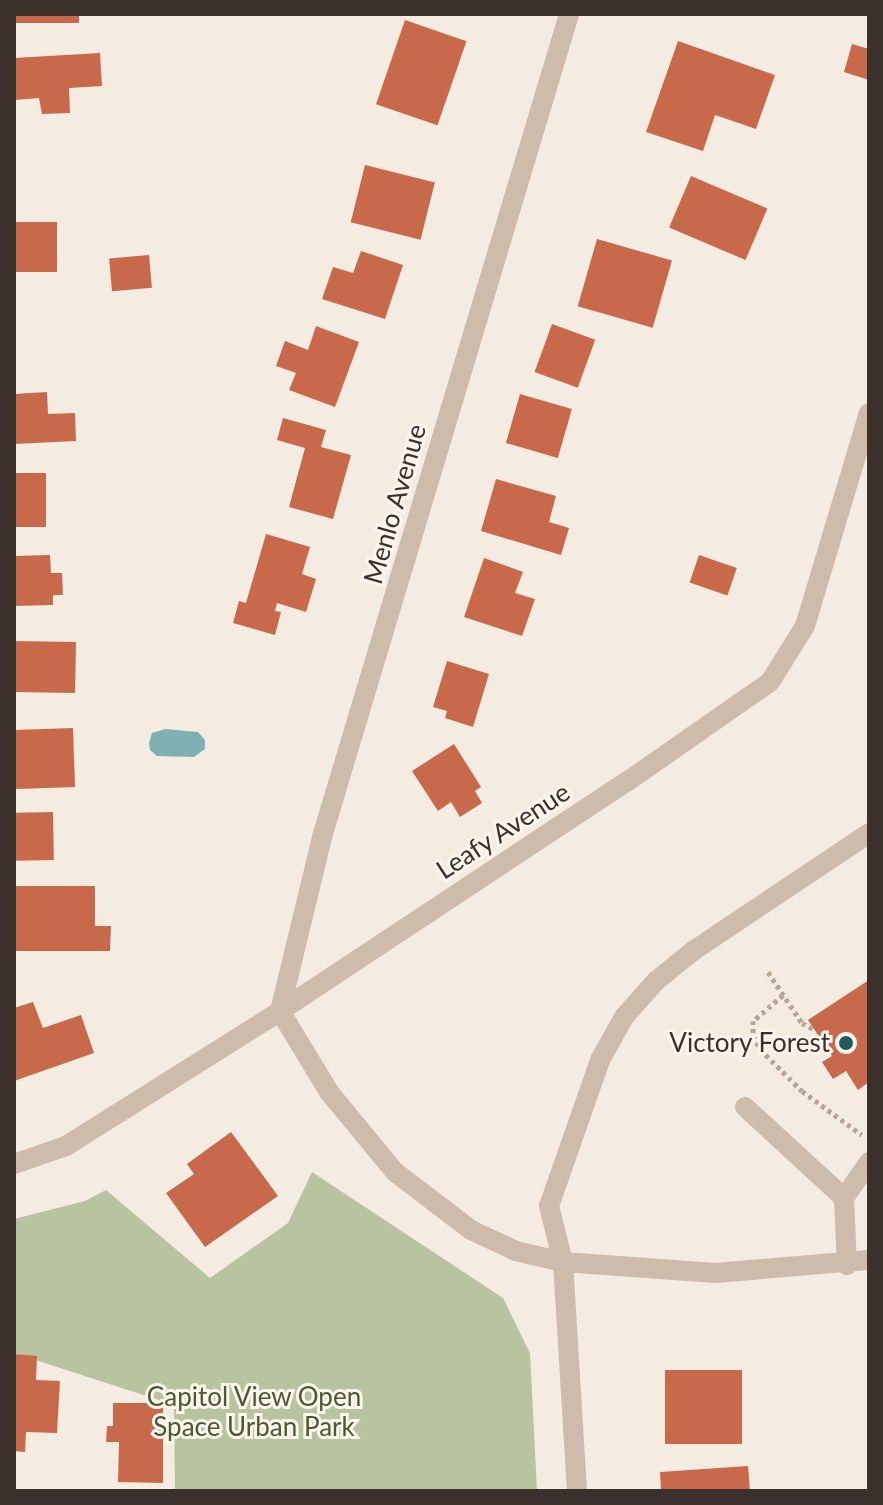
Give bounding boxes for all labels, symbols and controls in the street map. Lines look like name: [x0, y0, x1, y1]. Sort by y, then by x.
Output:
street label: Menlo Avenue: [357, 420, 433, 588]
street label: Leafy Avenue: [430, 776, 576, 886]
place label: Victory Forest: [669, 1027, 830, 1059]
marker: Victory Forest: [837, 1034, 855, 1052]
park label: Capitol View Open Space Urban Park: [146, 1381, 362, 1442]

